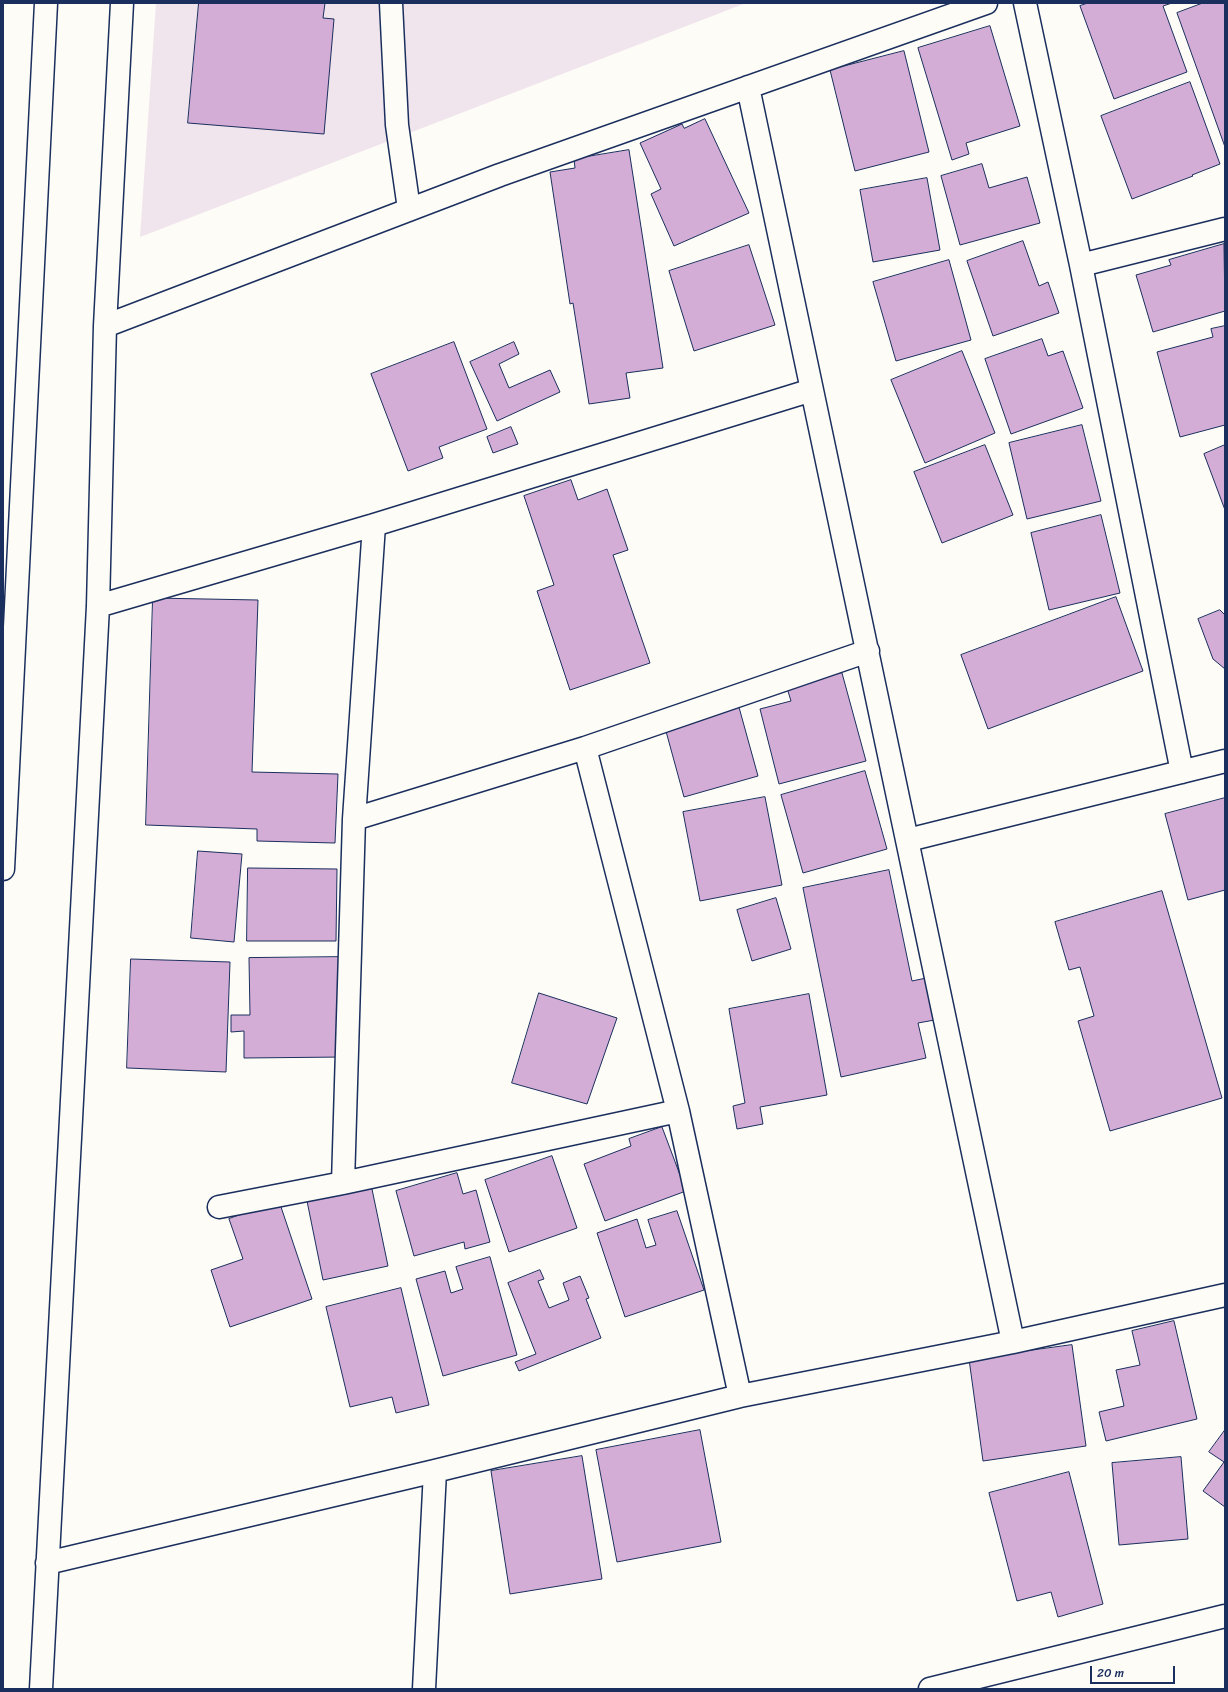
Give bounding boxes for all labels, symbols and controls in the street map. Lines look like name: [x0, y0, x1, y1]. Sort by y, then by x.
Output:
scale bar: [1092, 1658, 1177, 1684]
text: 20 m: [1097, 1662, 1124, 1684]

